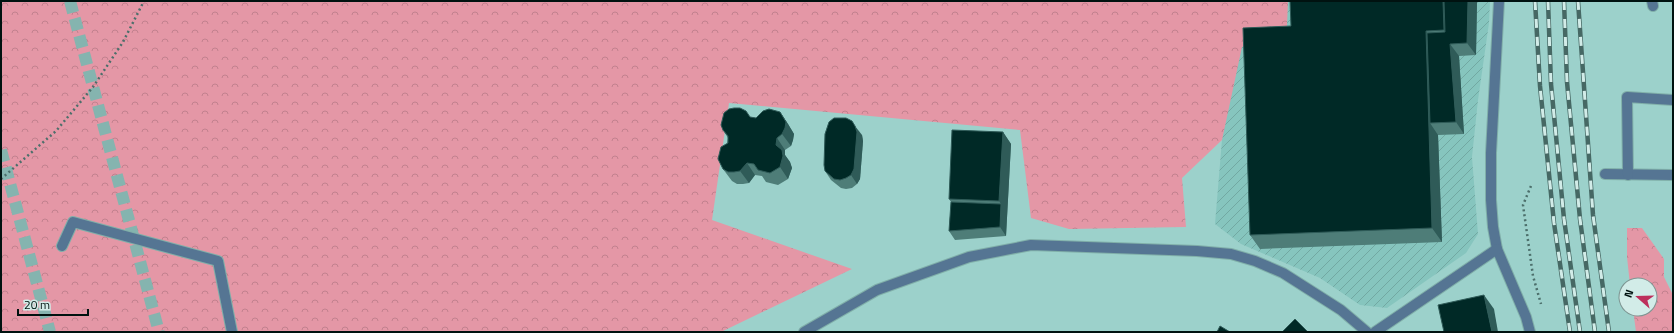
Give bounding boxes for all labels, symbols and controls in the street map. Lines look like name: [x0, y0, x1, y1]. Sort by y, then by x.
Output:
north arrow: [1618, 277, 1658, 317]
text: N: [1620, 287, 1637, 300]
scale bar: [18, 291, 88, 317]
text: 20 m: [24, 295, 50, 314]

